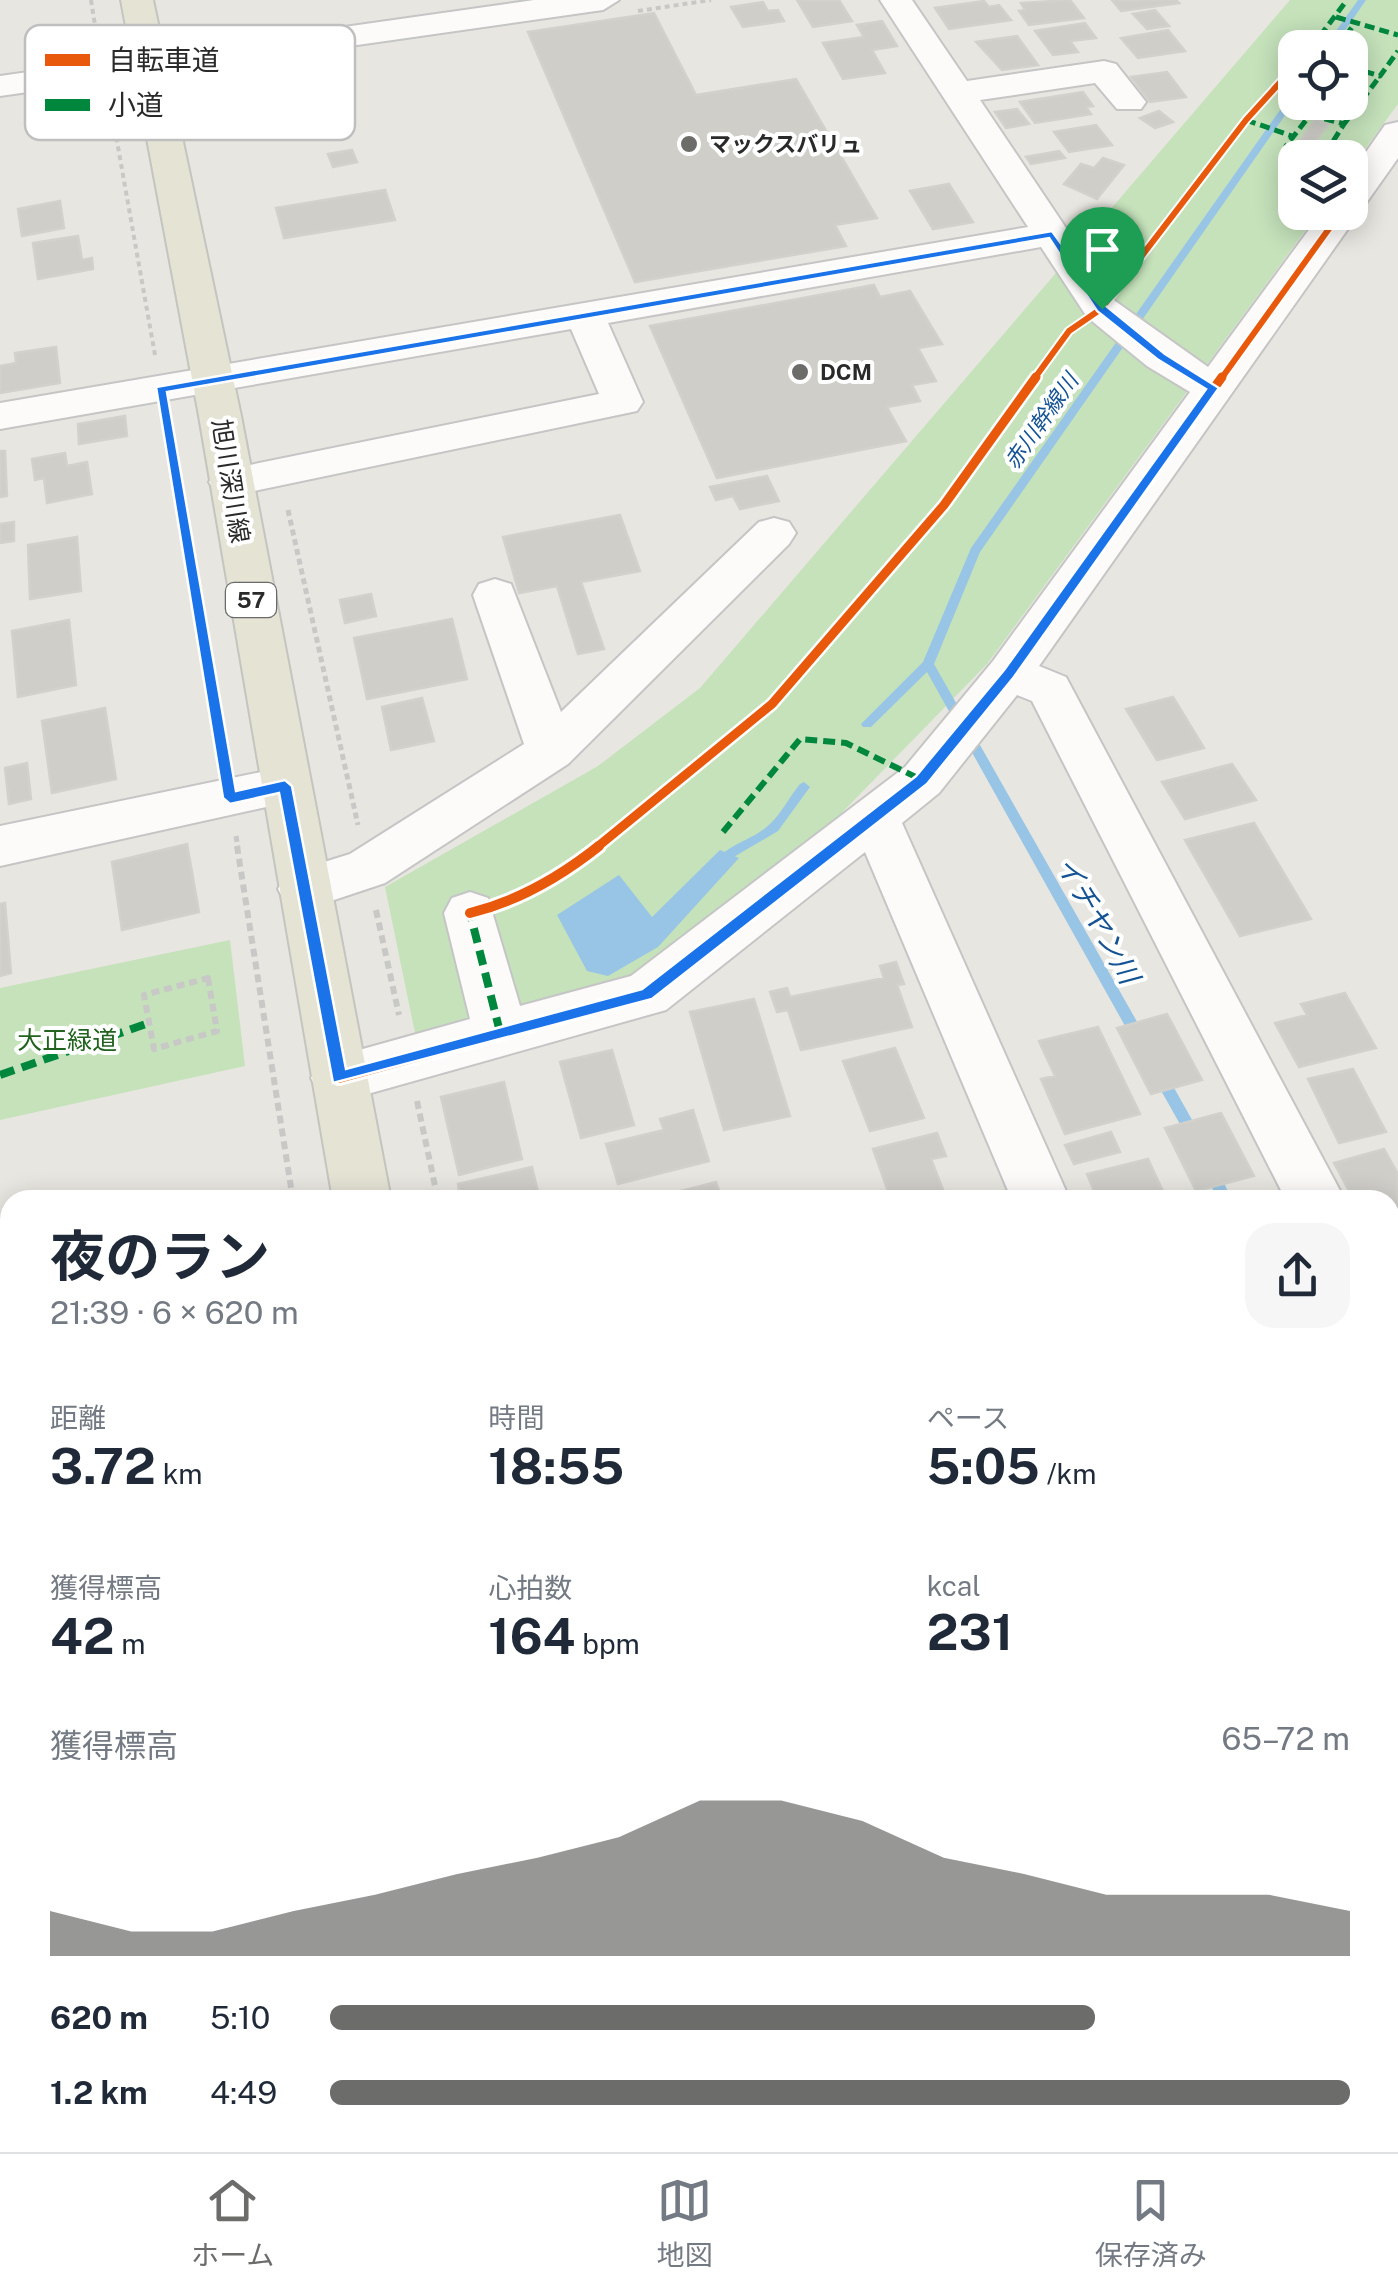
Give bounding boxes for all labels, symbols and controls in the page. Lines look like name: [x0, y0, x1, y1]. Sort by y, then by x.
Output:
legend: [25, 25, 355, 140]
map controls: [1278, 30, 1368, 230]
button: locate: [1278, 30, 1368, 120]
text: 自転車道: [108, 43, 220, 76]
text: 小道: [108, 88, 164, 121]
place label: マックスバリュ: [709, 131, 862, 157]
marker: マックスバリュ: [678, 133, 700, 155]
button: layers: [1278, 140, 1368, 230]
pin: [1060, 207, 1145, 310]
icon: arrive: [1075, 222, 1130, 277]
place label: DCM: [820, 359, 872, 385]
marker: DCM: [789, 361, 811, 383]
water label: 赤川幹線川: [999, 367, 1084, 474]
street label: 旭川深川線: [206, 417, 256, 545]
road number: 57: [226, 583, 276, 617]
water label: イチヤン川: [1050, 851, 1148, 992]
park label: 大正緑道: [17, 1025, 117, 1055]
button: share: [1245, 1223, 1350, 1328]
text: 夜のラン: [50, 1224, 270, 1288]
text: 21:39 · 6 × 620 m: [50, 1294, 299, 1331]
text: 距離: [50, 1401, 106, 1434]
text: 時間: [488, 1401, 544, 1434]
text: ペース: [927, 1401, 1009, 1434]
text: 3.72: [50, 1436, 156, 1495]
text: 18:55: [488, 1436, 624, 1495]
text: 5:05: [927, 1436, 1040, 1495]
text: km: [156, 1457, 203, 1490]
text: /km: [1040, 1457, 1096, 1490]
text: kcal: [927, 1569, 981, 1602]
text: 獲得標高: [50, 1571, 162, 1604]
text: 心拍数: [488, 1571, 572, 1604]
text: 231: [927, 1602, 1013, 1661]
text: 42: [50, 1606, 115, 1665]
text: 164: [488, 1606, 575, 1665]
text: m: [115, 1627, 146, 1660]
text: bpm: [575, 1627, 640, 1660]
text: 65–72 m: [1222, 1720, 1350, 1757]
text: 獲得標高: [50, 1727, 178, 1764]
text: 620 m: [50, 1999, 148, 2036]
text: 5:10: [210, 1999, 270, 2036]
text: 1.2 km: [50, 2074, 148, 2111]
text: 4:49: [210, 2074, 277, 2111]
tab: ホーム: [191, 2173, 274, 2273]
tab: 地図: [657, 2173, 713, 2273]
tab: 保存済み: [1095, 2173, 1207, 2273]

